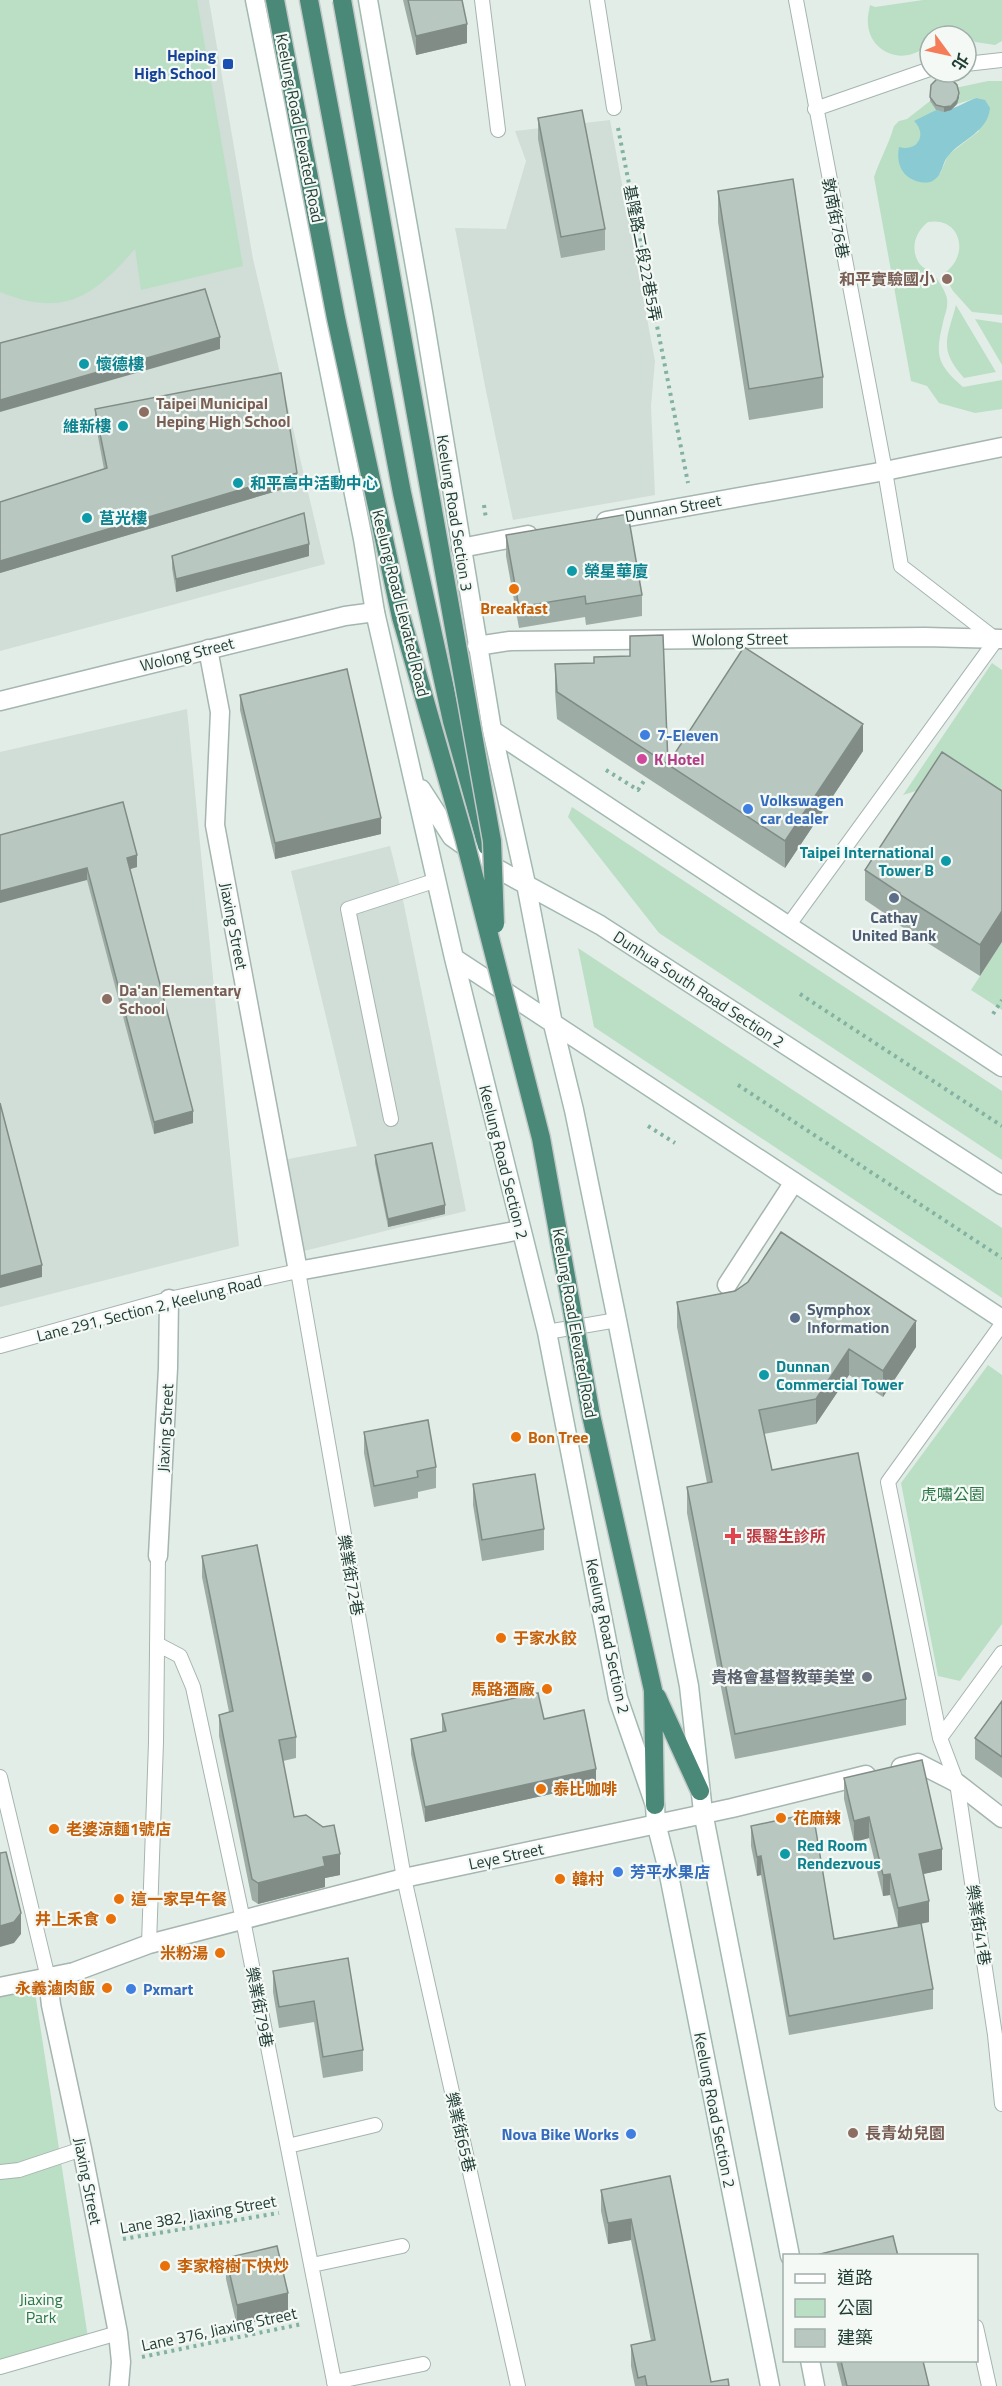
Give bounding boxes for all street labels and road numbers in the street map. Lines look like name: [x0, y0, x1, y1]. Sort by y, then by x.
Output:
street label: Keelung Road Elevated Road: [270, 31, 330, 225]
street label: 敦南街76巷: [816, 176, 856, 260]
street label: 基隆路二段22巷5弄: [618, 183, 668, 323]
street label: Keelung Road Section 3: [431, 433, 479, 593]
street label: Dunnan Street: [623, 488, 723, 528]
street label: Keelung Road Elevated Road: [366, 507, 436, 699]
street label: Wolong Street: [692, 626, 789, 652]
street label: Wolong Street: [138, 631, 237, 677]
street label: Jiaxing Street: [214, 880, 254, 972]
street label: Dunhua South Road Section 2: [609, 924, 789, 1054]
street label: Keelung Road Section 2: [473, 1082, 535, 1242]
street label: Keelung Road Elevated Road: [547, 1226, 603, 1420]
street label: Lane 291, Section 2, Keelung Road: [34, 1268, 264, 1348]
street label: Jiaxing Street: [151, 1383, 179, 1473]
street label: 樂業街72巷: [332, 1533, 370, 1617]
street label: Keelung Road Section 2: [580, 1556, 636, 1716]
street label: Leye Street: [466, 1836, 546, 1876]
street label: 樂業街41巷: [961, 1883, 997, 1967]
street label: 樂業街79巷: [240, 1965, 280, 2049]
street label: Keelung Road Section 2: [688, 2030, 742, 2190]
street label: 樂業街65巷: [440, 2089, 482, 2175]
street label: Jiaxing Street: [68, 2135, 108, 2227]
street label: Lane 382, Jiaxing Street: [118, 2188, 278, 2240]
street label: Lane 376, Jiaxing Street: [139, 2301, 299, 2357]

